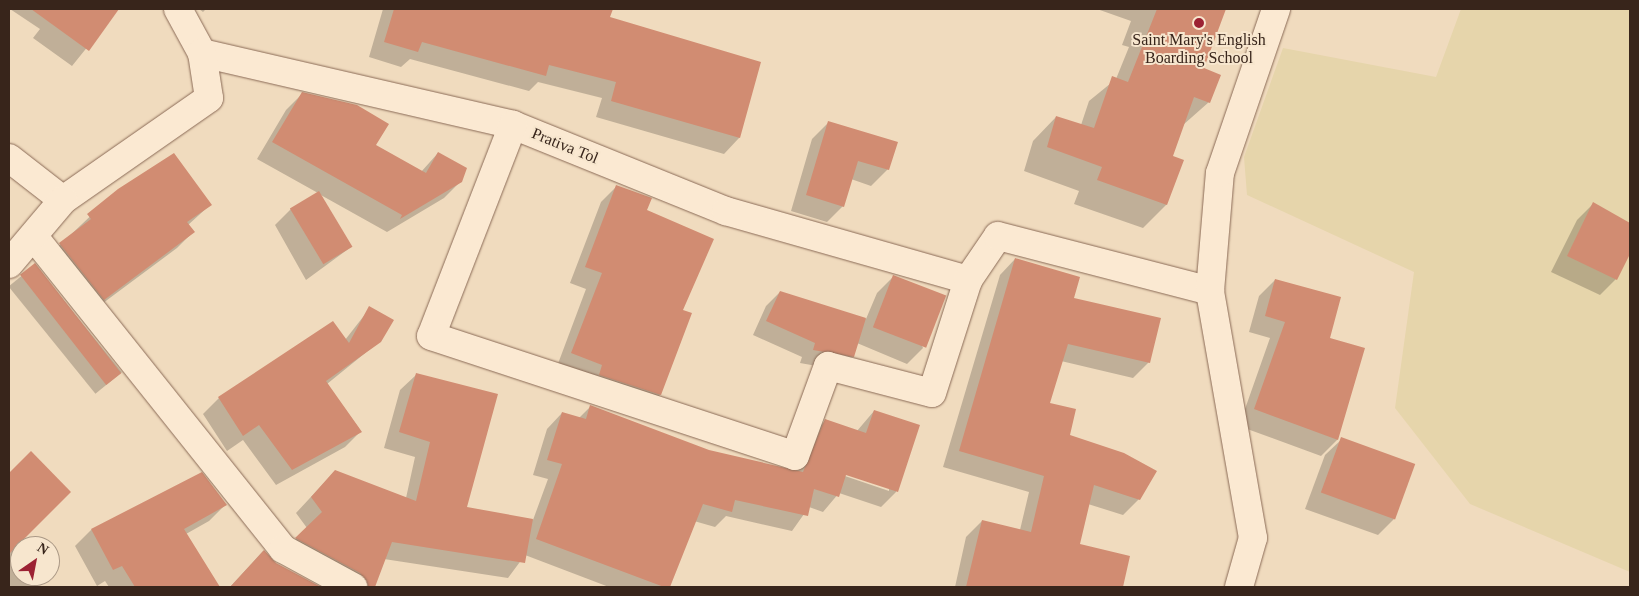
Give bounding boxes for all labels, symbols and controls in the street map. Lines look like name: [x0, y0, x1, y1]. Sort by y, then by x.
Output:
marker: Saint Mary's English Boarding School: [1193, 17, 1205, 29]
place label: Saint Mary's English Boarding School: [1132, 30, 1266, 68]
street label: Prativa Tol: [529, 124, 601, 168]
north arrow: [10, 536, 60, 586]
text: N: [35, 540, 51, 558]

